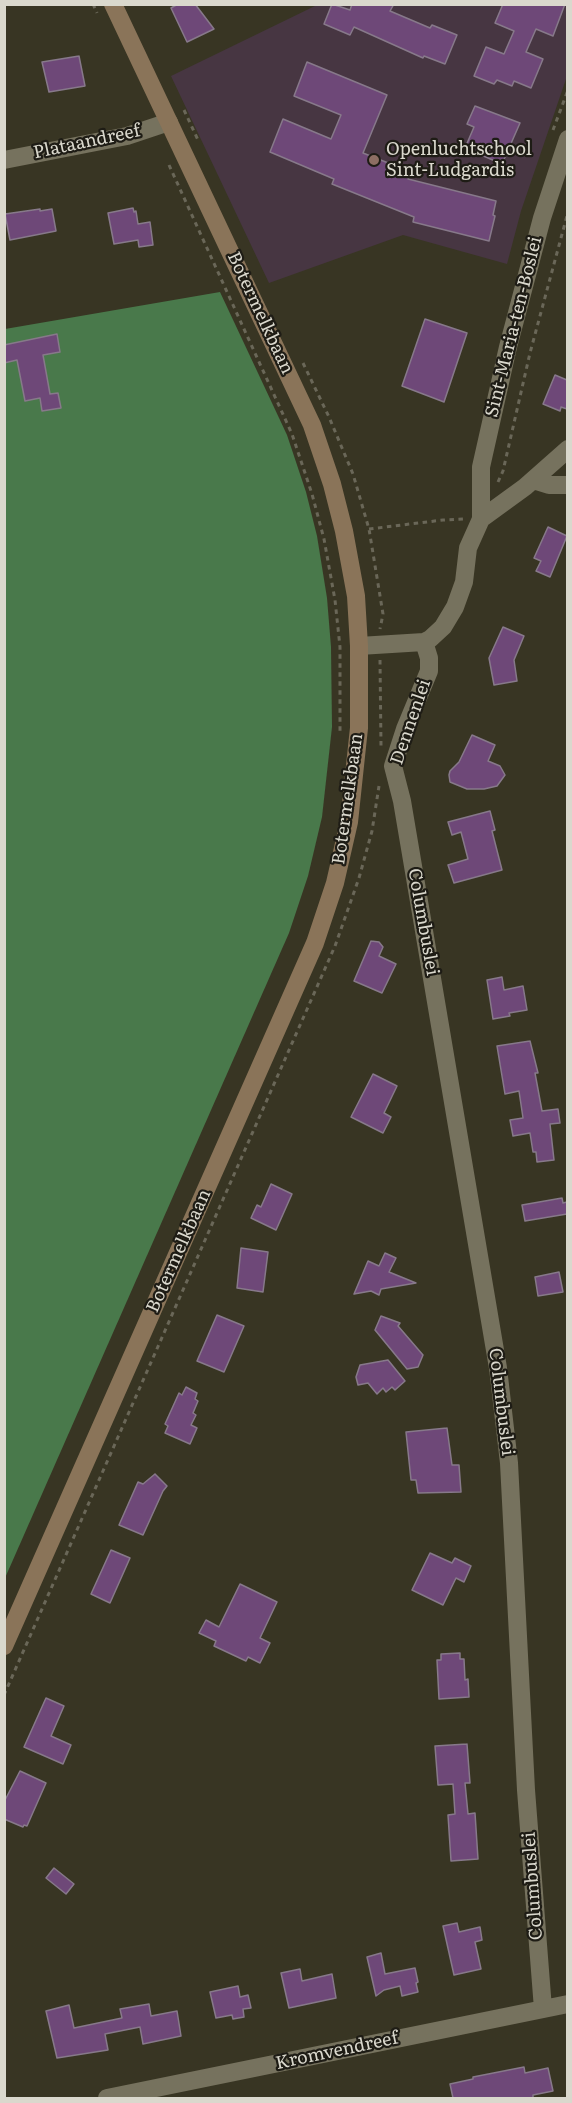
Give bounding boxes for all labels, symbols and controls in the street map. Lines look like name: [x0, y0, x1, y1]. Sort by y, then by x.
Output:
street label: Plataandreef: [31, 120, 143, 164]
place label: Openluchtschool Sint-Ludgardis: [386, 139, 532, 182]
marker: Openluchtschool Sint-Ludgardis: [367, 153, 381, 167]
street label: Sint-Maria-ten-Boslei: [481, 234, 547, 420]
street label: Botermelkbaan: [222, 248, 298, 378]
street label: Dennenlei: [386, 677, 436, 767]
street label: Botermelkbaan: [328, 732, 368, 866]
street label: Columbuslei: [403, 867, 443, 977]
street label: Botermelkbaan: [142, 1186, 216, 1316]
street label: Columbuslei: [484, 1347, 518, 1457]
street label: Columbuslei: [518, 1831, 548, 1941]
street label: Kromvendreef: [274, 2027, 400, 2075]

